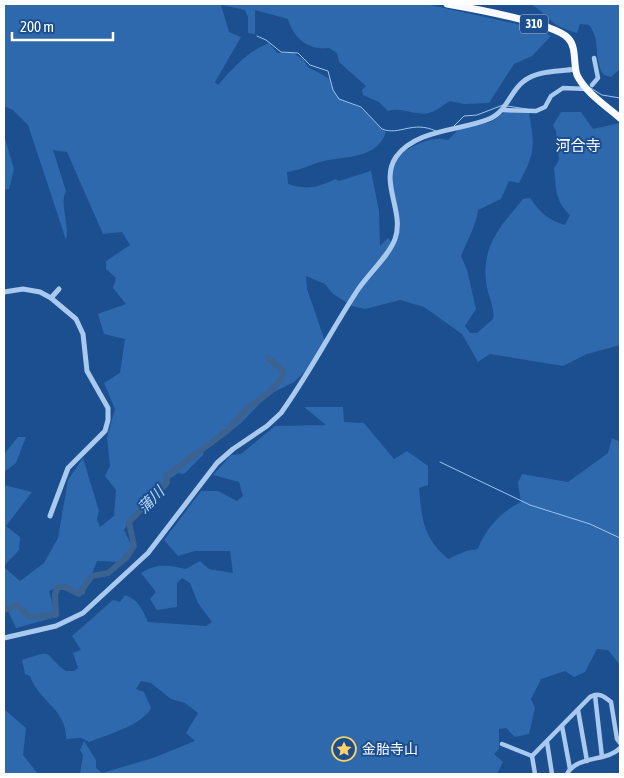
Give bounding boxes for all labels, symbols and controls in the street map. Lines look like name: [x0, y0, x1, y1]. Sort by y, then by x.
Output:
scale bar: [12, 10, 114, 42]
road number: 310: [520, 14, 548, 34]
text: 200 m: [20, 18, 54, 35]
district label: 河合寺: [555, 137, 601, 154]
water label: 蒲川: [134, 482, 169, 516]
place icon: 金胎寺山: [331, 736, 357, 762]
place label: 金胎寺山: [362, 741, 418, 757]

